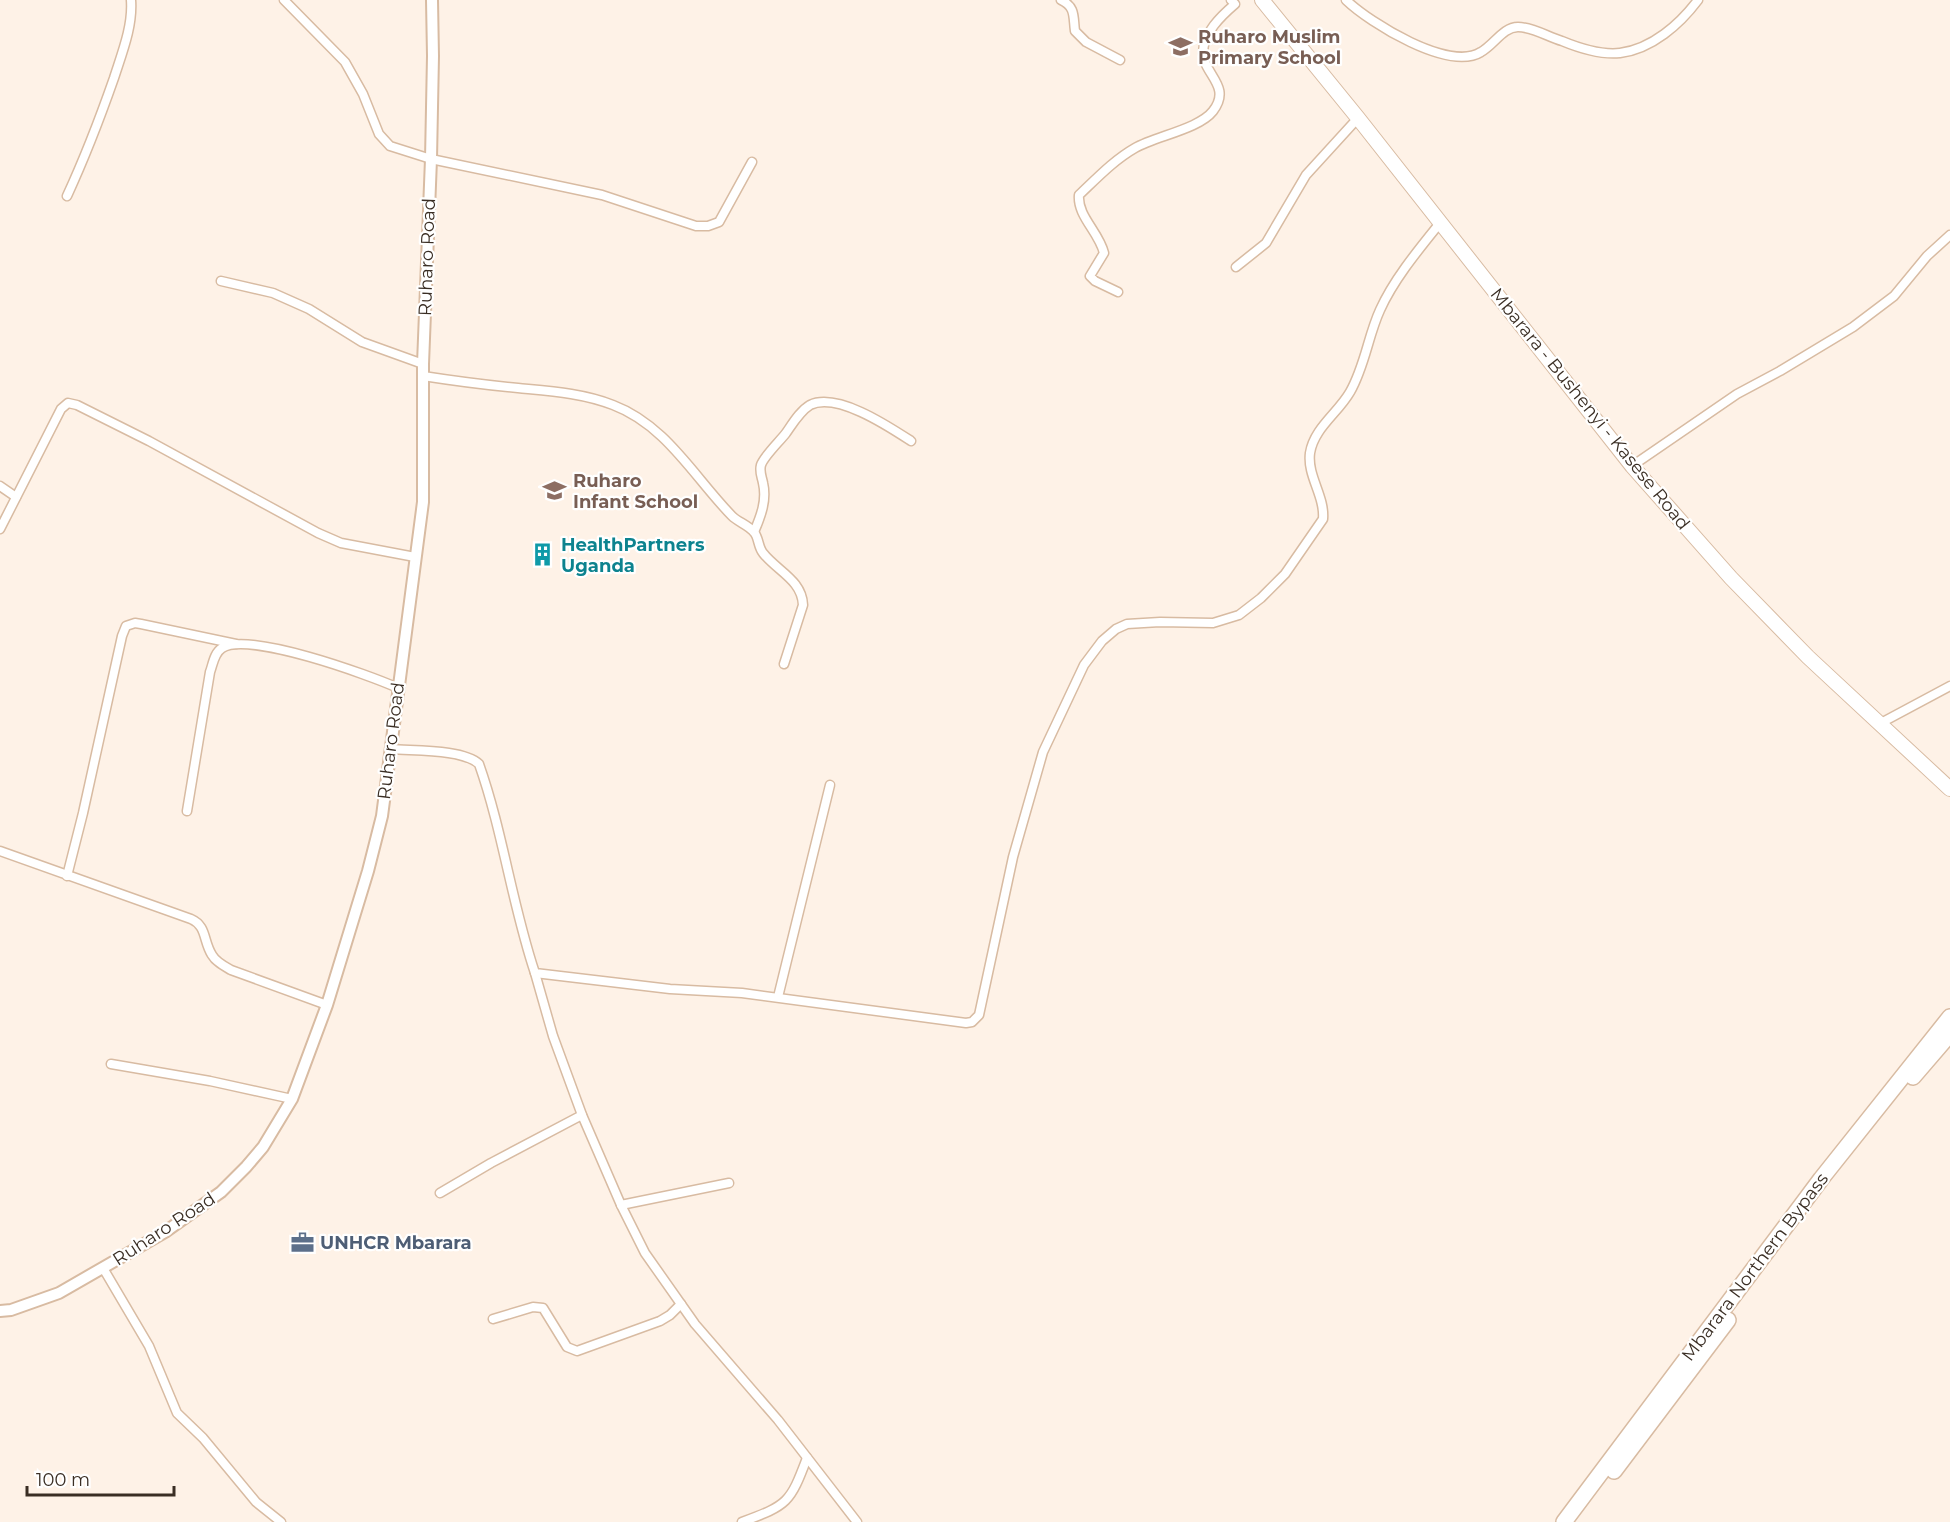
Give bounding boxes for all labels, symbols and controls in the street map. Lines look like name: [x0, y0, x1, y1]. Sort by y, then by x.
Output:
place label: Ruharo Muslim Primary School: [1198, 26, 1341, 69]
school or university icon: Ruharo Muslim Primary School: [1167, 34, 1193, 60]
street label: Ruharo Road: [414, 198, 440, 316]
street label: Mbarara - Bushenyi - Kasese Road: [1485, 284, 1695, 534]
place label: Ruharo Infant School: [573, 470, 698, 513]
school or university icon: Ruharo Infant School: [542, 478, 568, 504]
place label: HealthPartners Uganda: [561, 534, 705, 577]
building icon: HealthPartners Uganda: [530, 542, 556, 568]
street label: Ruharo Road: [373, 681, 409, 801]
street label: Mbarara Northern Bypass: [1677, 1168, 1833, 1366]
street label: Ruharo Road: [109, 1188, 219, 1270]
office icon: UNHCR Mbarara: [289, 1230, 315, 1256]
place label: UNHCR Mbarara: [320, 1232, 472, 1254]
scale bar: [27, 1459, 174, 1497]
text: 100 m: [36, 1469, 90, 1491]

